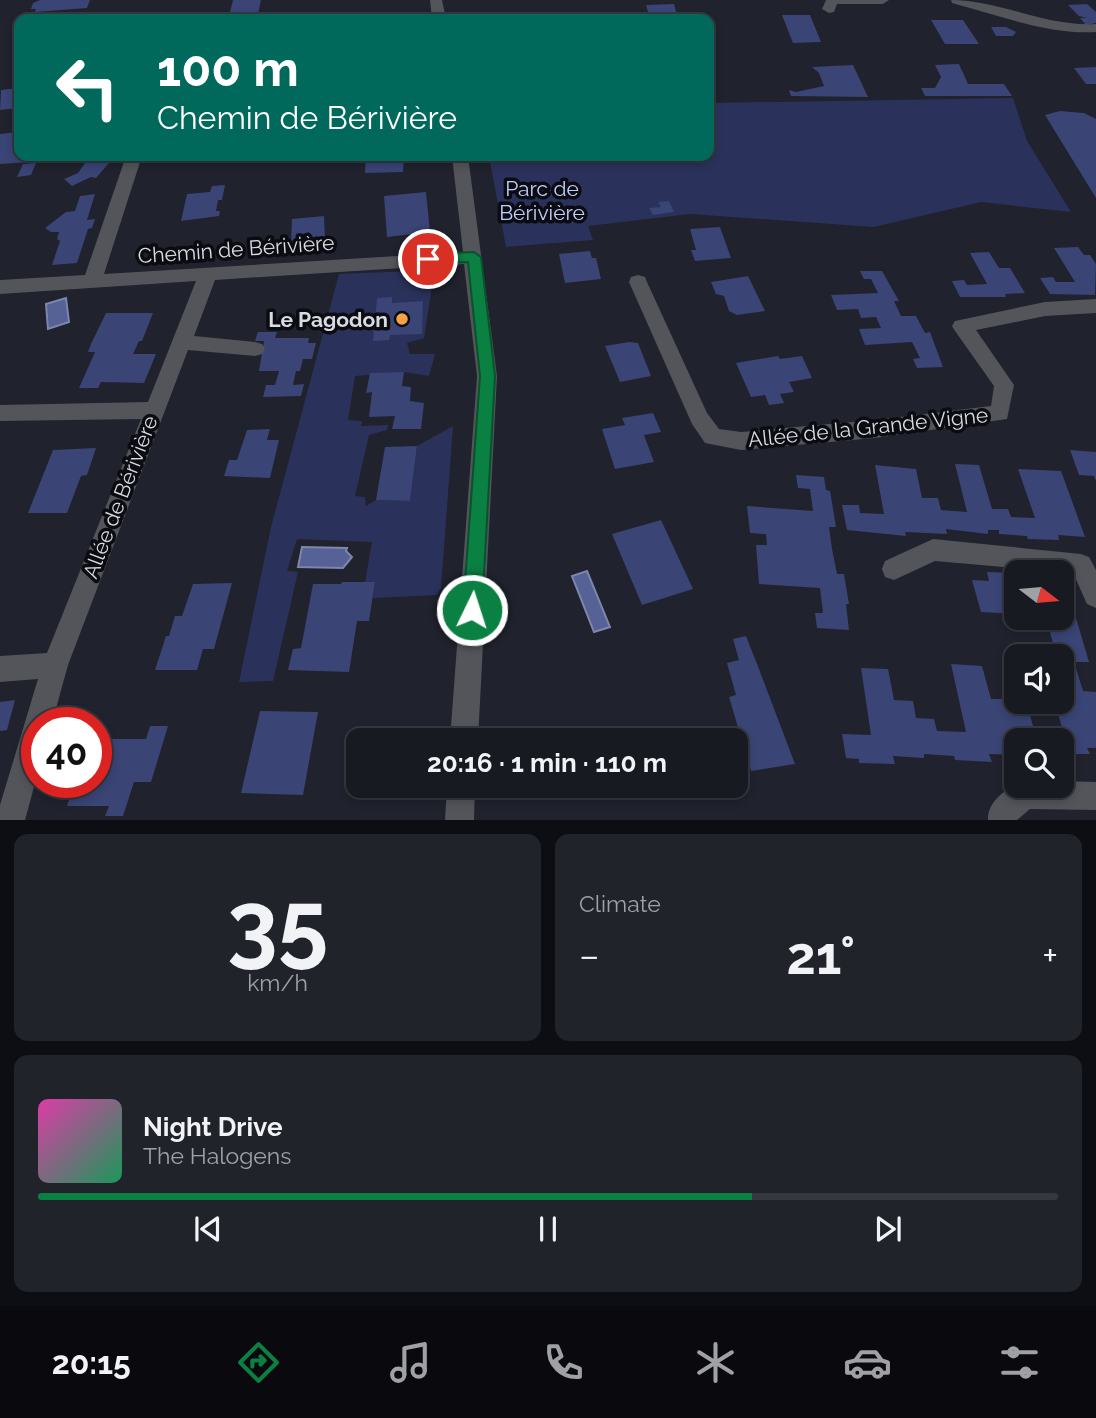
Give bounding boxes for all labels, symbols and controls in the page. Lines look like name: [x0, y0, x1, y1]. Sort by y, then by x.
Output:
text: 100 m: [157, 40, 299, 97]
icon: left: [42, 42, 133, 133]
text: Chemin de Bérivière: [157, 99, 457, 136]
park label: Parc de Bérivière: [499, 176, 585, 225]
pin: [398, 229, 458, 289]
street label: Chemin de Bérivière: [137, 230, 335, 268]
icon: arrive: [409, 240, 447, 278]
place label: Le Pagodon: [268, 307, 388, 332]
marker: Le Pagodon: [394, 311, 410, 327]
street label: Allée de la Grande Vigne: [747, 402, 989, 452]
street label: Allée de Bérivière: [77, 412, 163, 582]
north arrow: [1004, 560, 1074, 630]
map controls: [1004, 560, 1074, 798]
position arrow: [435, 573, 509, 647]
button: sound: [1004, 644, 1074, 714]
speed limit sign: 40: [21, 707, 112, 798]
button: search: [1004, 728, 1074, 798]
text: 20:16 · 1 min · 110 m: [427, 748, 667, 778]
text: 35: [227, 870, 328, 977]
text: Climate: [579, 890, 661, 917]
text: 21°: [787, 925, 855, 986]
text: −: [579, 933, 599, 978]
text: +: [1042, 933, 1058, 978]
text: km/h: [247, 969, 308, 996]
text: Night Drive: [143, 1112, 282, 1142]
text: The Halogens: [143, 1142, 291, 1169]
icon: previous: [189, 1210, 227, 1248]
icon: pause: [529, 1210, 567, 1248]
icon: next: [869, 1210, 907, 1248]
icon: directions: [234, 1338, 283, 1387]
icon: music: [386, 1338, 435, 1387]
icon: phone: [539, 1338, 588, 1387]
icon: climate: [691, 1338, 740, 1387]
icon: car: [843, 1338, 892, 1387]
icon: filters: [995, 1338, 1044, 1387]
text: 20:15: [52, 1344, 131, 1381]

